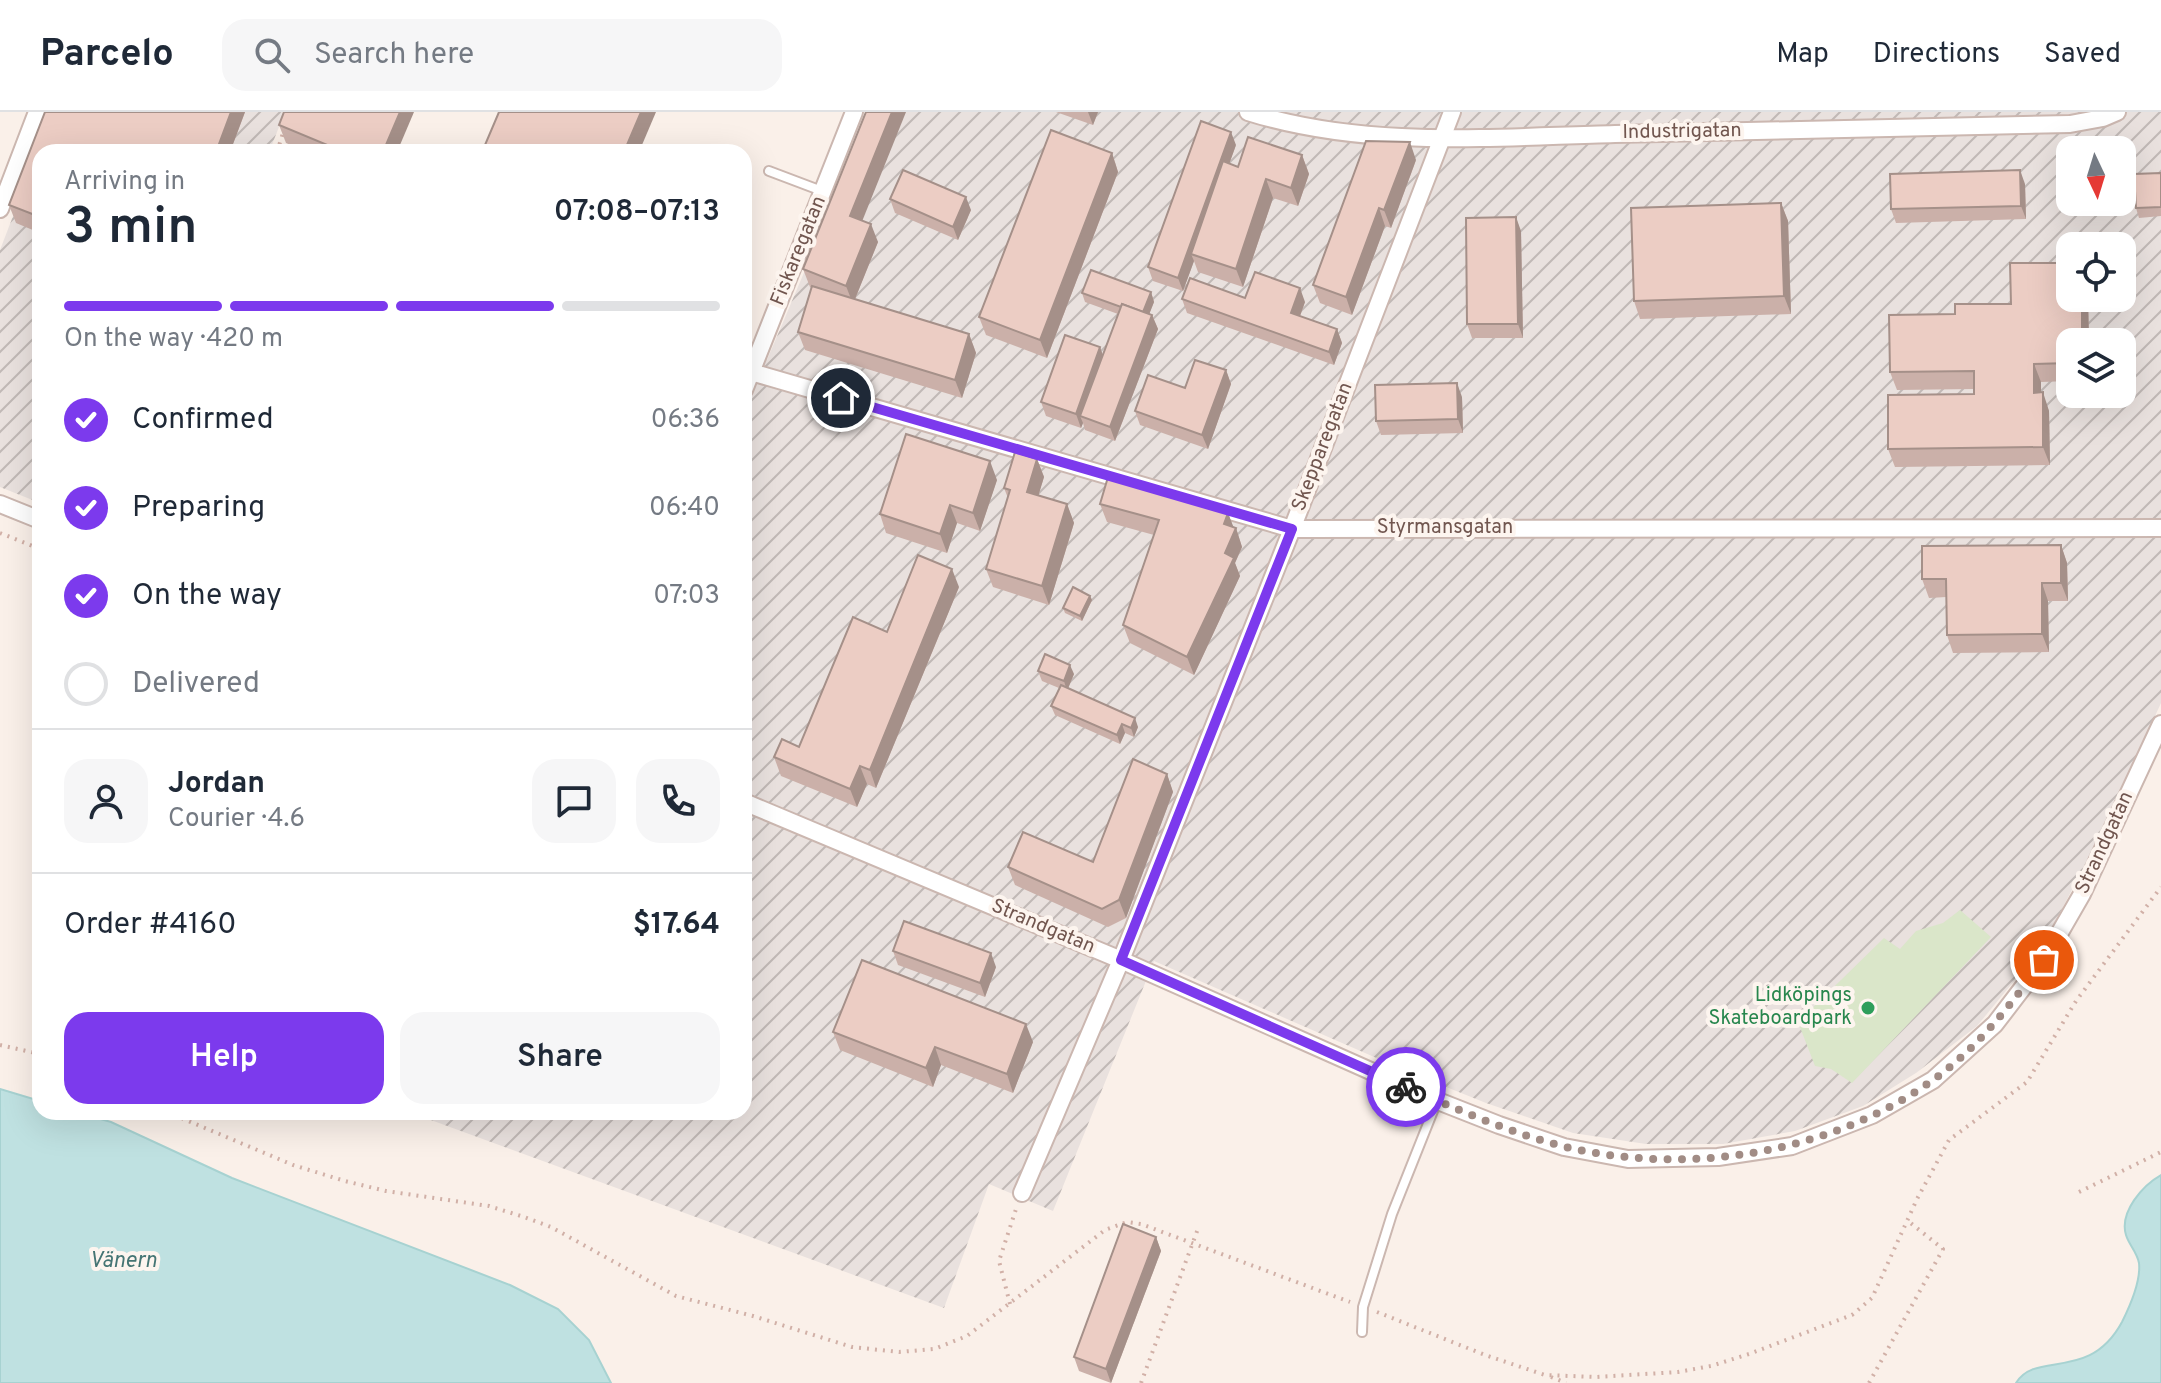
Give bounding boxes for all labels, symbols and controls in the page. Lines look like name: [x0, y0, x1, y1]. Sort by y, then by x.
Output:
search box: [222, 19, 782, 91]
text: Parcelo: [40, 31, 174, 80]
icon: search: [250, 33, 294, 77]
text: Search here: [314, 37, 474, 74]
text: Map: [1776, 37, 1829, 73]
text: Directions: [1873, 37, 2000, 73]
text: Saved: [2044, 37, 2121, 73]
street label: Industrigatan: [1622, 118, 1742, 146]
north arrow: [2056, 136, 2136, 216]
map controls: [2056, 136, 2136, 408]
text: Arriving in: [64, 166, 185, 199]
street label: Fiskaregatan: [765, 192, 833, 310]
text: 07:08–07:13: [554, 194, 720, 231]
text: 3 min: [64, 196, 197, 262]
button: locate: [2056, 232, 2136, 312]
text: On the way · 420 m: [64, 323, 283, 356]
button: layers: [2056, 328, 2136, 408]
pin: [807, 364, 875, 432]
icon: home: [819, 376, 863, 420]
street label: Skepparegatan: [1287, 379, 1359, 515]
icon: check: [64, 398, 108, 442]
text: Confirmed: [132, 402, 274, 439]
text: 06:36: [651, 404, 720, 437]
icon: check: [64, 486, 108, 530]
text: Preparing: [132, 490, 265, 527]
text: 06:40: [649, 492, 720, 525]
street label: Styrmansgatan: [1377, 515, 1513, 541]
icon: check: [64, 574, 108, 618]
text: On the way: [132, 578, 282, 615]
text: 07:03: [653, 580, 720, 613]
text: Delivered: [132, 666, 260, 703]
button: person: [64, 759, 148, 843]
button: chat: [532, 759, 616, 843]
button: phone: [636, 759, 720, 843]
text: Jordan: [168, 766, 265, 803]
street label: Strandgatan: [2070, 787, 2140, 899]
text: Courier · 4.6: [168, 803, 305, 836]
street label: Strandgatan: [987, 893, 1099, 961]
text: Order #4160: [64, 907, 236, 944]
text: $17.64: [633, 907, 720, 944]
pin: [2010, 926, 2078, 994]
icon: bag: [2022, 938, 2066, 982]
place label: Lidköpings Skateboardpark: [1709, 983, 1852, 1032]
marker: Lidköpings Skateboardpark: [1859, 999, 1877, 1017]
button: Help: [64, 1012, 384, 1104]
button: Share: [400, 1012, 720, 1104]
courier: [1366, 1047, 1446, 1127]
icon: bike: [1384, 1065, 1428, 1109]
water label: Vänern: [89, 1248, 157, 1275]

